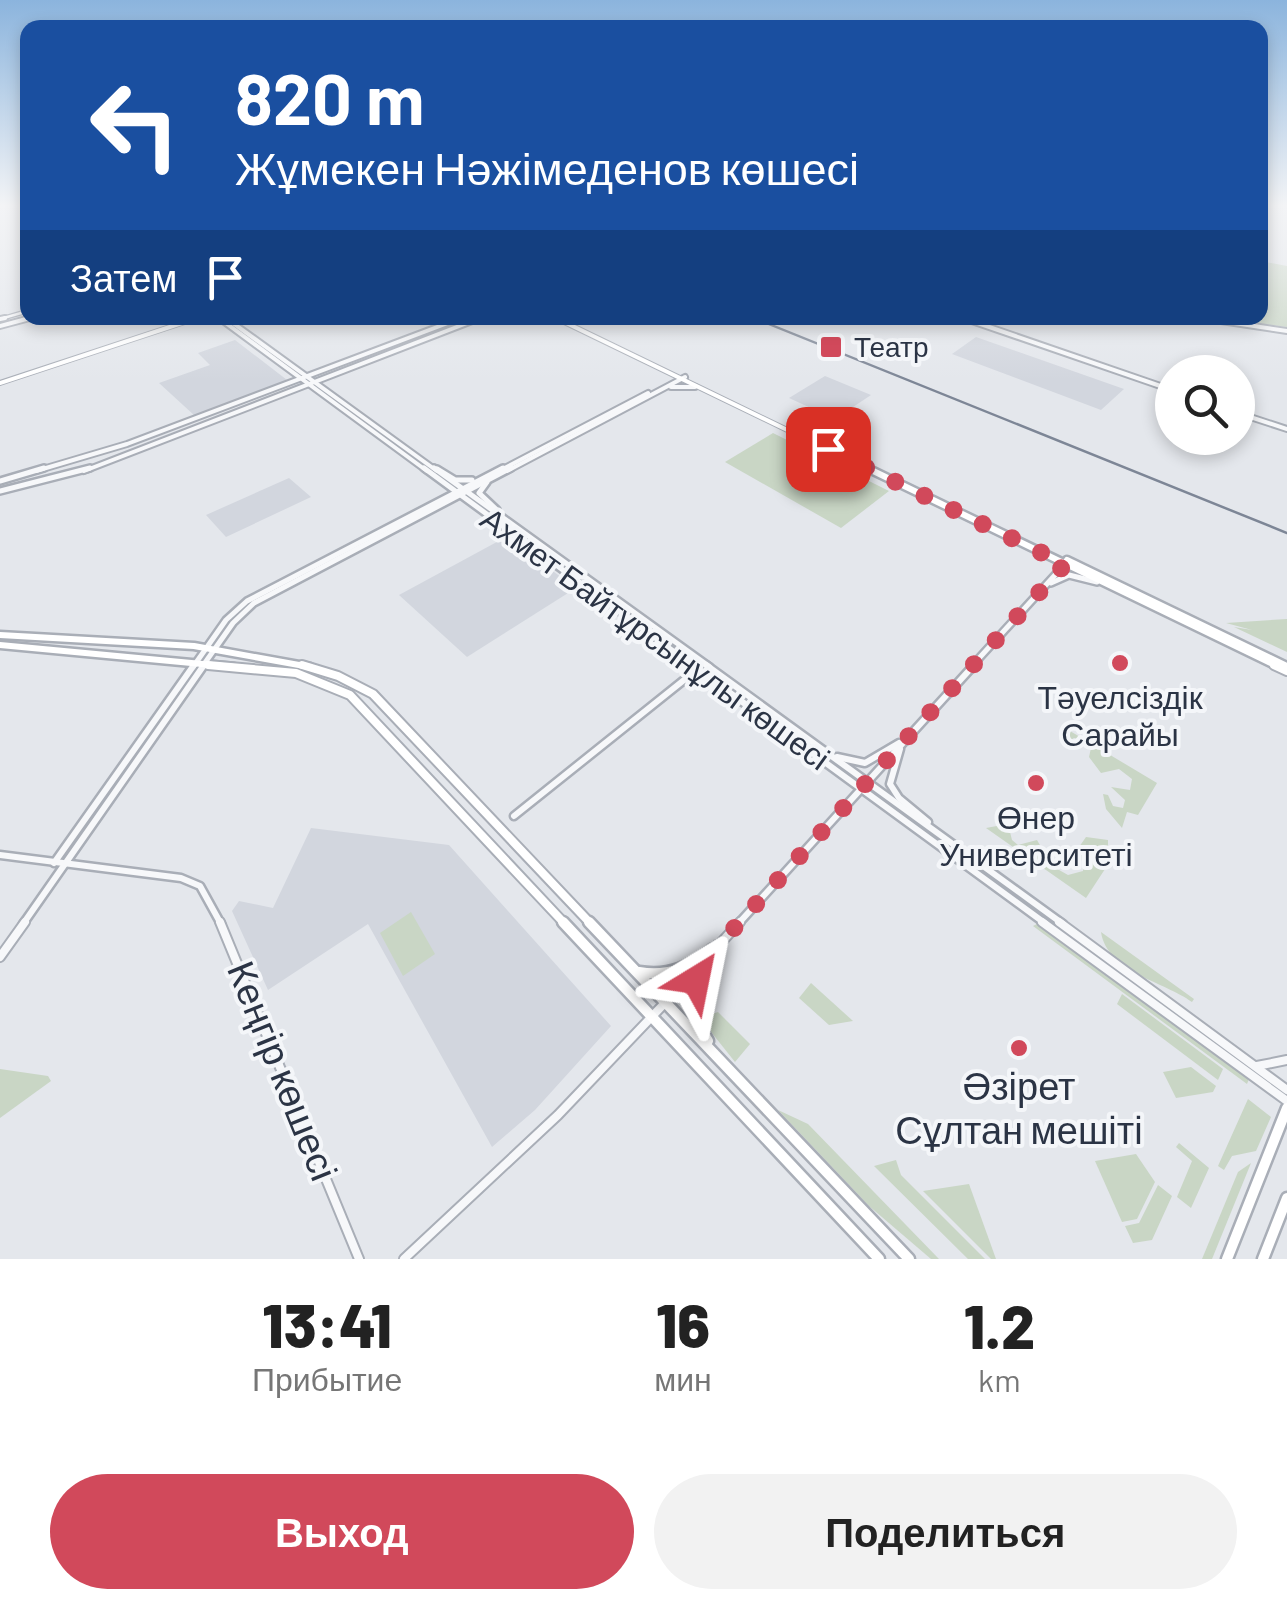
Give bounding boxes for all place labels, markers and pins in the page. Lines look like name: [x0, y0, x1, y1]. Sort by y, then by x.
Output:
place label: Театр: [854, 329, 928, 363]
marker: Театр: [818, 334, 844, 360]
pin: [786, 407, 871, 492]
marker: Тәуелсіздік Сарайы: [1109, 652, 1131, 674]
place label: Тәуелсіздік Сарайы: [1037, 677, 1204, 753]
marker: Өнер Университеті: [1025, 772, 1047, 794]
place label: Өнер Университеті: [939, 797, 1133, 873]
marker: Әзірет Сұлтан мешіті: [1008, 1037, 1030, 1059]
place label: Әзірет Сұлтан мешіті: [895, 1062, 1143, 1152]

